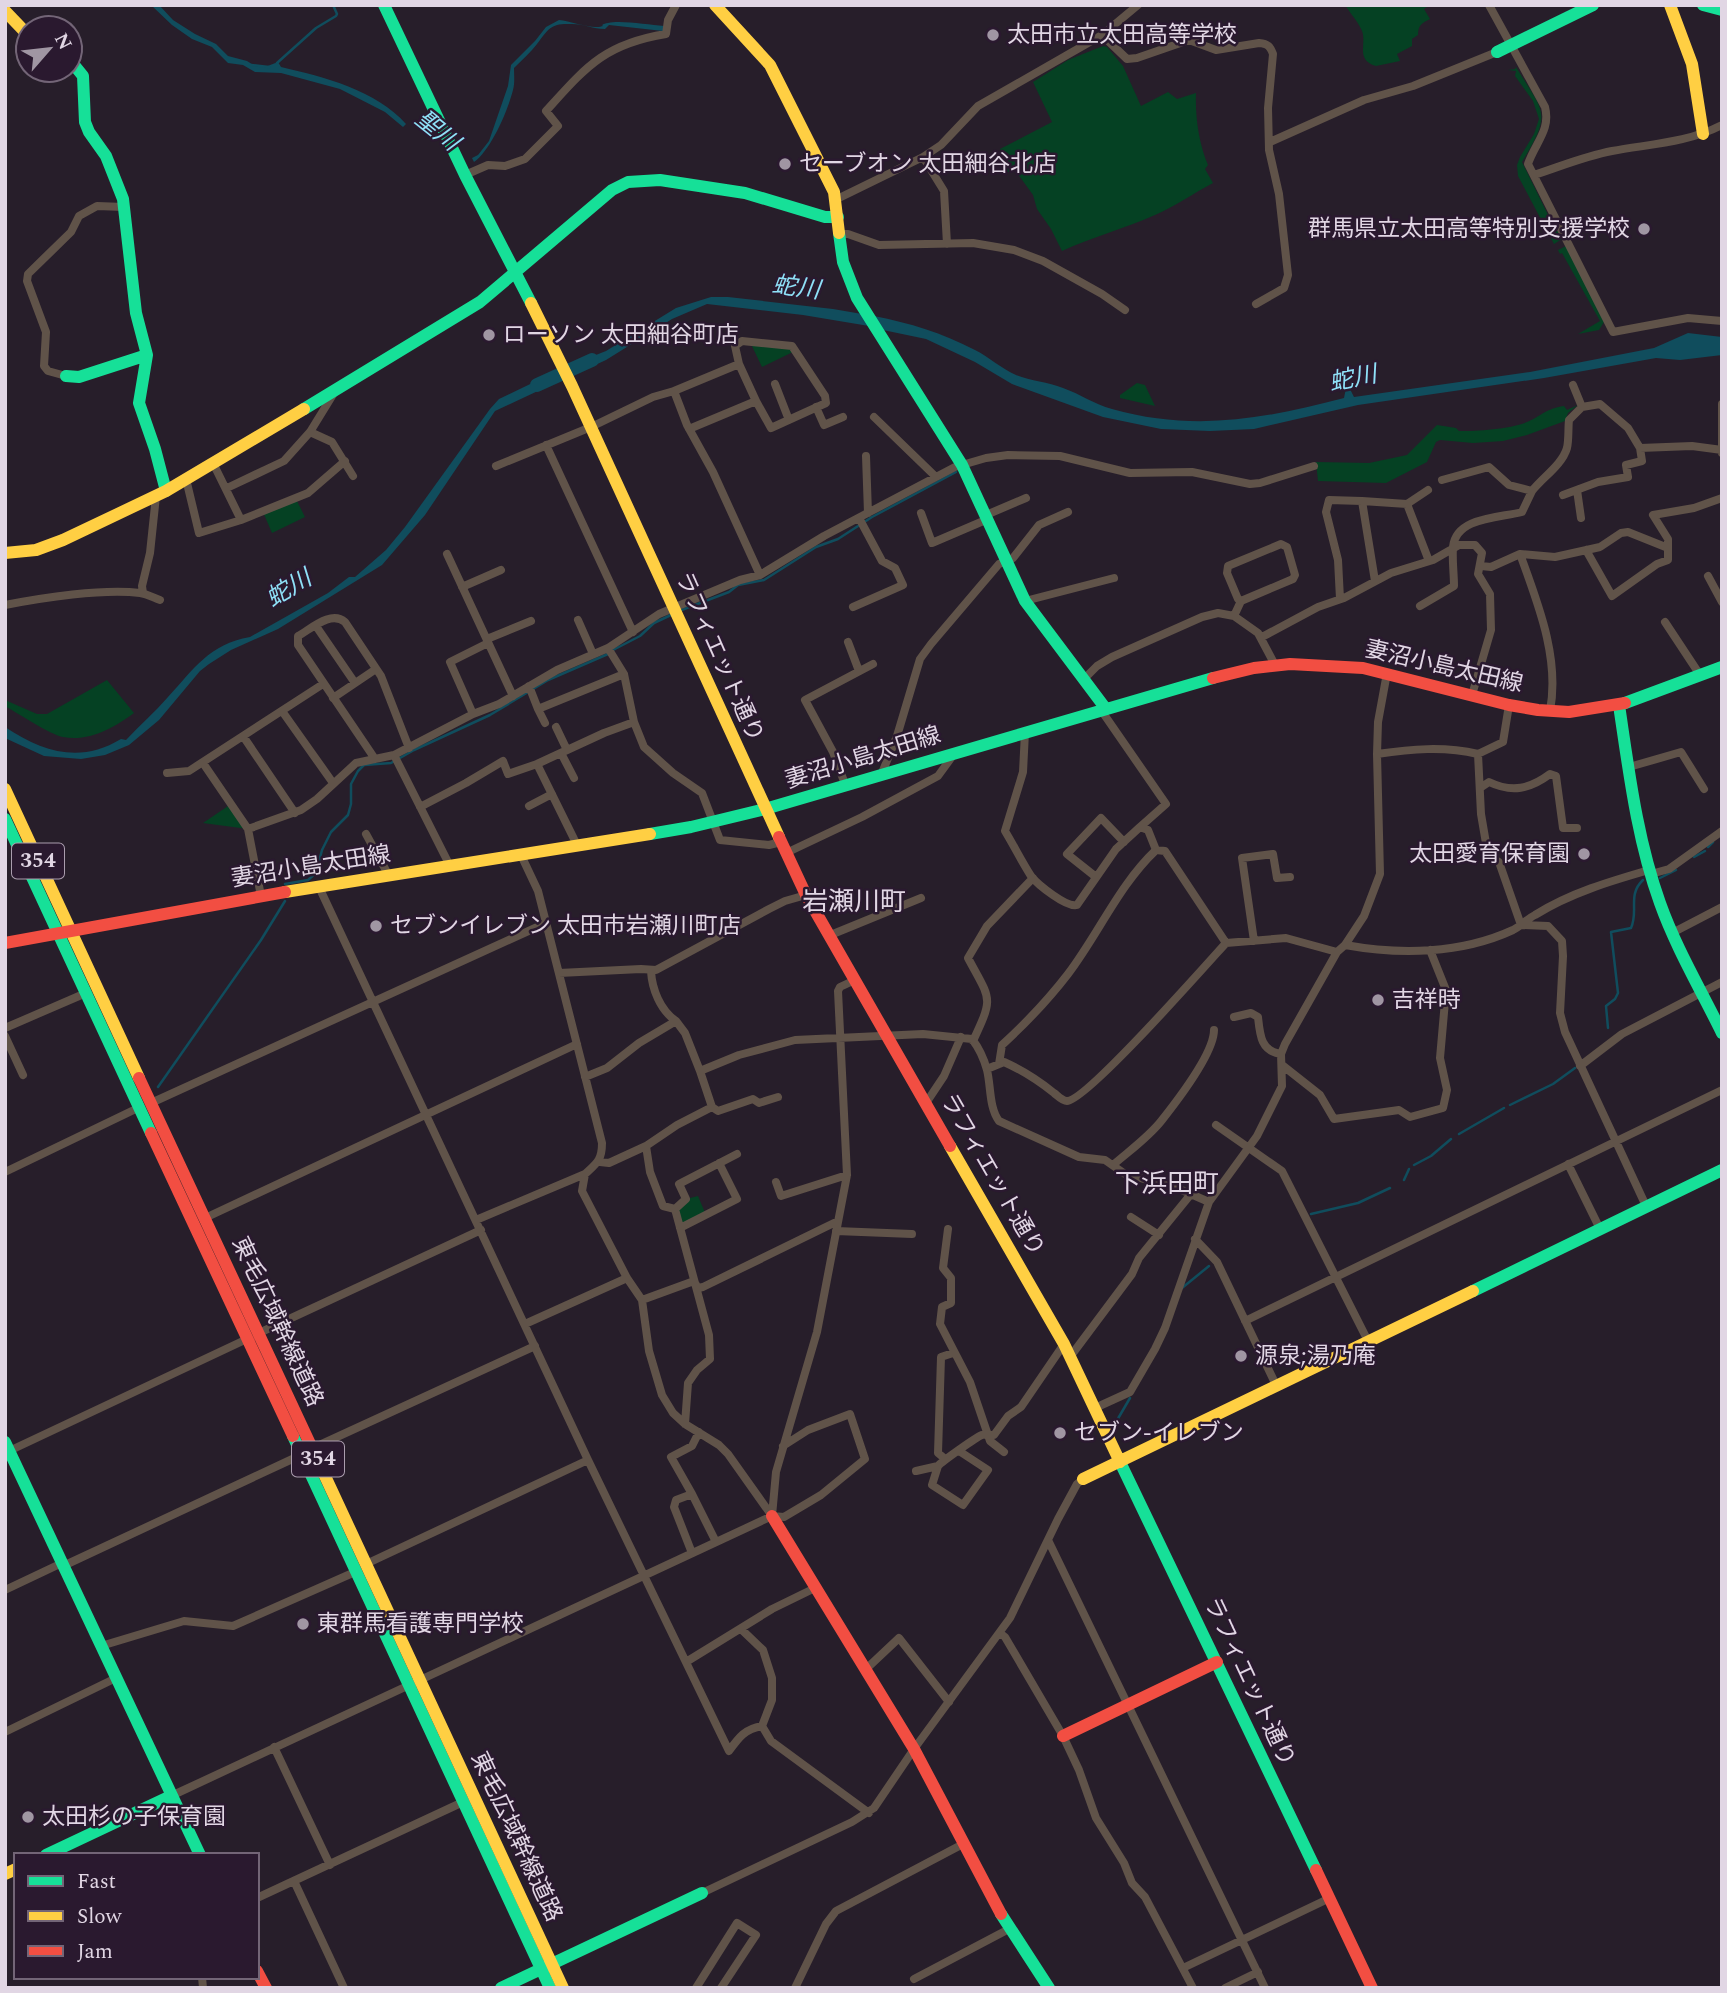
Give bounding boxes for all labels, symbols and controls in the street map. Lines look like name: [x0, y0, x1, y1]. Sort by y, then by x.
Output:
north arrow: [14, 14, 84, 84]
place label: 太田市立太田高等学校: [1007, 18, 1237, 53]
marker: 太田市立太田高等学校: [985, 27, 1001, 43]
text: N: [46, 28, 79, 55]
water label: 聖川: [407, 102, 469, 162]
place label: セーブオン 太田細谷北店: [799, 147, 1056, 182]
marker: セーブオン 太田細谷北店: [777, 156, 793, 172]
place label: 群馬県立太田高等特別支援学校: [1308, 212, 1630, 247]
marker: 群馬県立太田高等特別支援学校: [1636, 221, 1652, 237]
water label: 蛇川: [770, 267, 825, 309]
place label: ローソン 太田細谷町店: [503, 318, 739, 353]
marker: ローソン 太田細谷町店: [481, 327, 497, 343]
water label: 蛇川: [1326, 356, 1383, 401]
water label: 蛇川: [259, 560, 321, 617]
street label: ラフィエット通り: [666, 566, 772, 748]
street label: 妻沼小島太田線: [1362, 632, 1526, 702]
street label: 妻沼小島太田線: [781, 718, 945, 798]
street label: 妻沼小島太田線: [229, 837, 393, 897]
place label: 太田愛育保育園: [1409, 837, 1570, 872]
road number: 354: [12, 844, 64, 878]
marker: 太田愛育保育園: [1576, 846, 1592, 862]
district label: 岩瀬川町: [802, 882, 906, 922]
place label: セブンイレブン 太田市岩瀬川町店: [390, 909, 741, 944]
marker: セブンイレブン 太田市岩瀬川町店: [368, 918, 384, 934]
place label: 吉祥時: [1392, 983, 1461, 1018]
marker: 吉祥時: [1370, 992, 1386, 1008]
street label: ラフィエット通り: [931, 1087, 1053, 1263]
district label: 下浜田町: [1115, 1164, 1219, 1204]
street label: 東毛広域幹線道路: [222, 1231, 332, 1413]
place label: 源泉;湯乃庵: [1255, 1339, 1376, 1374]
marker: 源泉;湯乃庵: [1233, 1348, 1249, 1364]
place label: セブン-イレブン: [1074, 1416, 1244, 1451]
marker: セブン-イレブン: [1052, 1425, 1068, 1441]
road number: 354: [292, 1442, 344, 1476]
street label: ラフィエット通り: [1194, 1591, 1304, 1773]
place label: 東群馬看護専門学校: [317, 1607, 524, 1642]
marker: 東群馬看護専門学校: [295, 1616, 311, 1632]
street label: 東毛広域幹線道路: [461, 1746, 571, 1928]
place label: 太田杉の子保育園: [42, 1800, 226, 1835]
marker: 太田杉の子保育園: [20, 1809, 36, 1825]
legend: [14, 1853, 259, 1979]
text: Fast: [77, 1866, 116, 1898]
text: Slow: [77, 1901, 123, 1933]
text: Jam: [77, 1936, 113, 1968]

